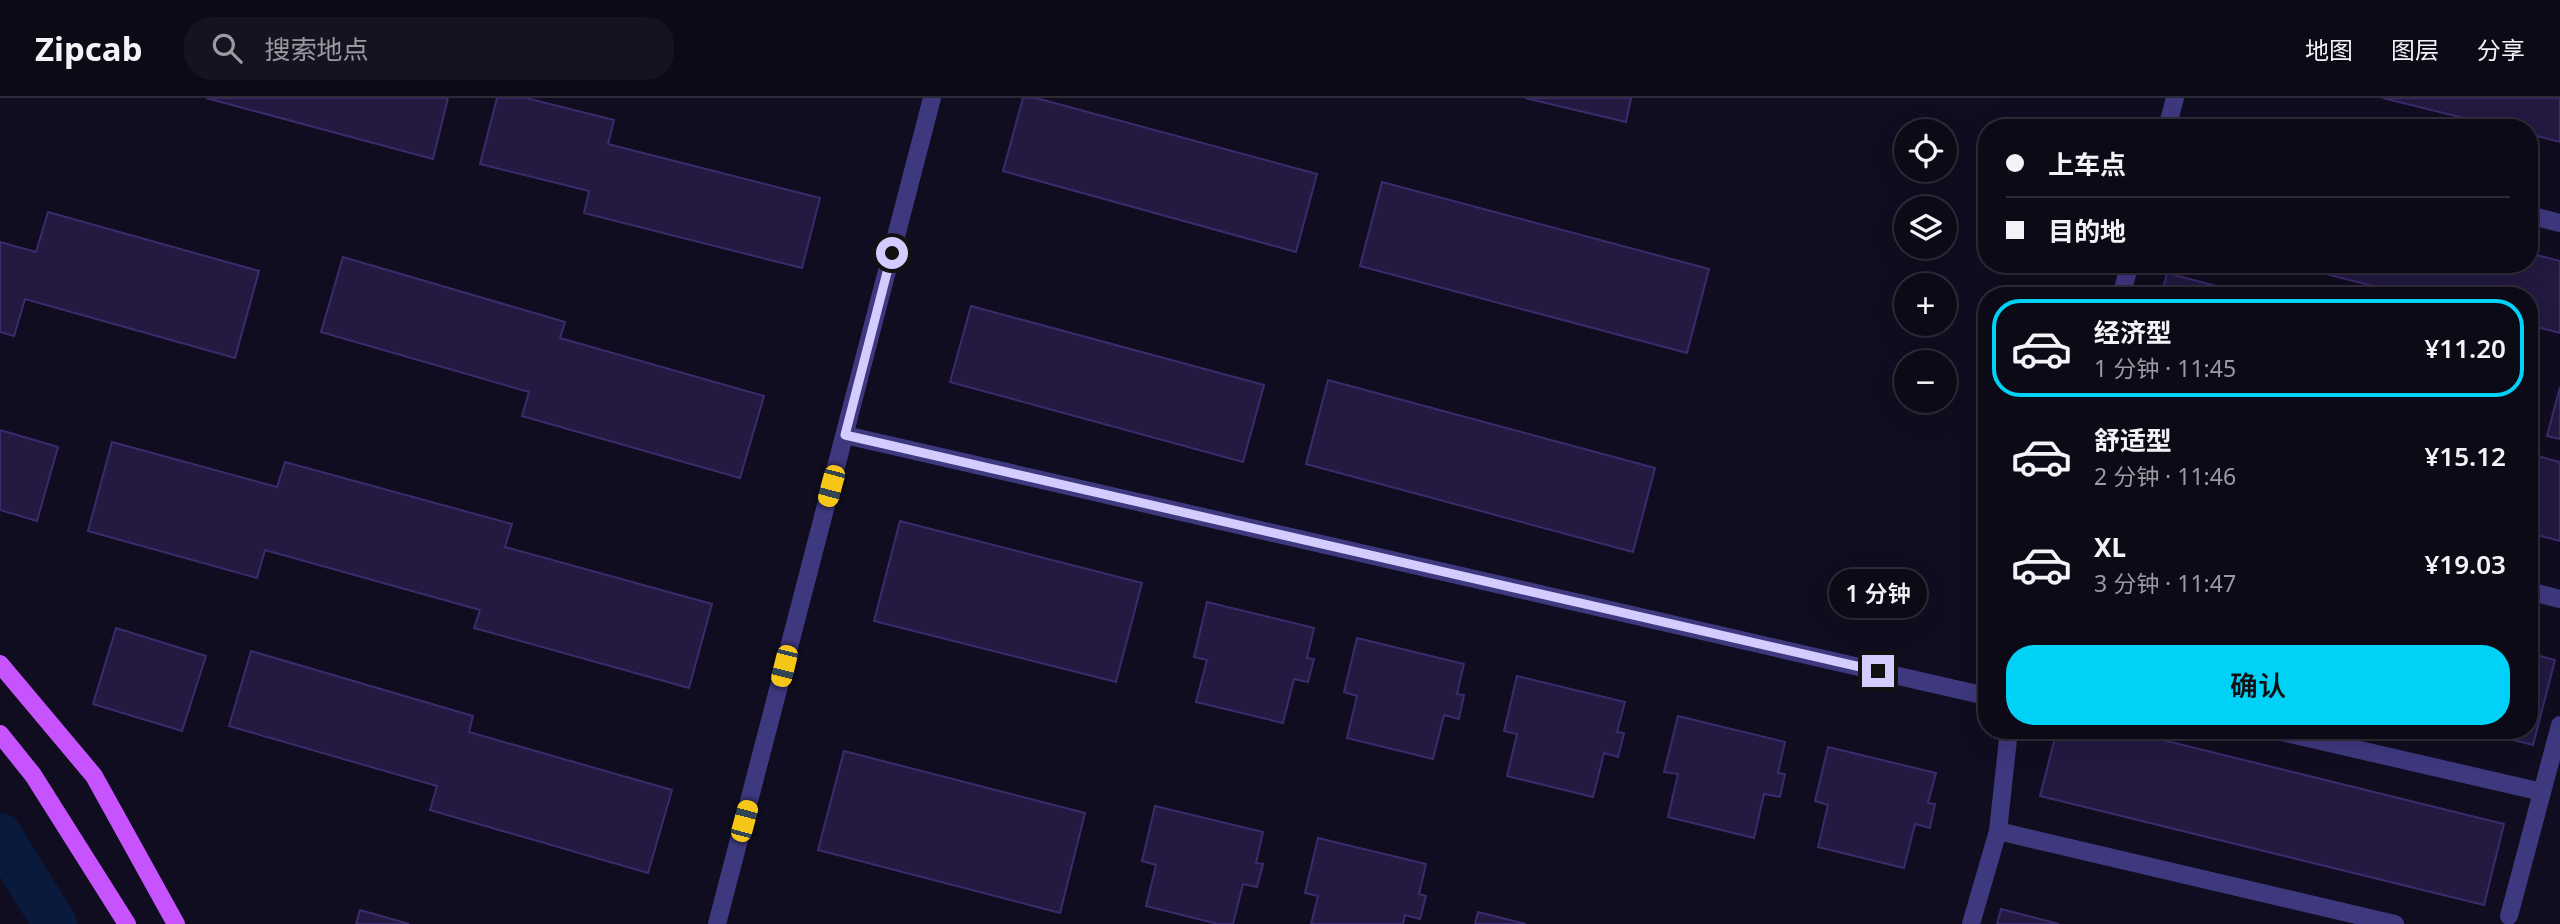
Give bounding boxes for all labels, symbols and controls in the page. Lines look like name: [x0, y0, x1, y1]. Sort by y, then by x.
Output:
search box: [184, 17, 674, 80]
text: Zipcab: [35, 26, 142, 71]
icon: search: [208, 29, 246, 67]
text: 搜索地点: [264, 31, 369, 67]
text: 地图: [2305, 33, 2353, 66]
text: 图层: [2391, 33, 2439, 66]
text: 分享: [2477, 33, 2525, 66]
map controls: [1894, 119, 1957, 413]
button: locate: [1894, 119, 1957, 182]
text: 上车点: [2048, 146, 2126, 182]
button: layers: [1894, 196, 1957, 259]
text: 目的地: [2048, 213, 2126, 249]
route start: [876, 237, 908, 269]
button: +: [1894, 273, 1957, 336]
text: 经济型: [2094, 314, 2172, 350]
icon: car: [2010, 317, 2073, 380]
text: ¥11.20: [2424, 330, 2506, 366]
button: −: [1894, 350, 1957, 413]
text: 1 分钟 · 11:45: [2094, 352, 2236, 384]
text: 舒适型: [2094, 422, 2172, 458]
icon: car: [2010, 425, 2073, 488]
text: ¥15.12: [2424, 438, 2506, 474]
text: 2 分钟 · 11:46: [2094, 460, 2236, 492]
car: [816, 463, 847, 509]
text: XL: [2094, 529, 2126, 565]
icon: car: [2010, 533, 2073, 596]
text: ¥19.03: [2424, 546, 2506, 582]
text: 3 分钟 · 11:47: [2094, 567, 2236, 599]
callout: 1 分钟: [1829, 570, 1927, 618]
text: 1 分钟: [1845, 577, 1911, 609]
car: [769, 643, 800, 689]
button: 确认: [2006, 645, 2510, 725]
route end: [1862, 655, 1894, 687]
car: [729, 798, 760, 844]

